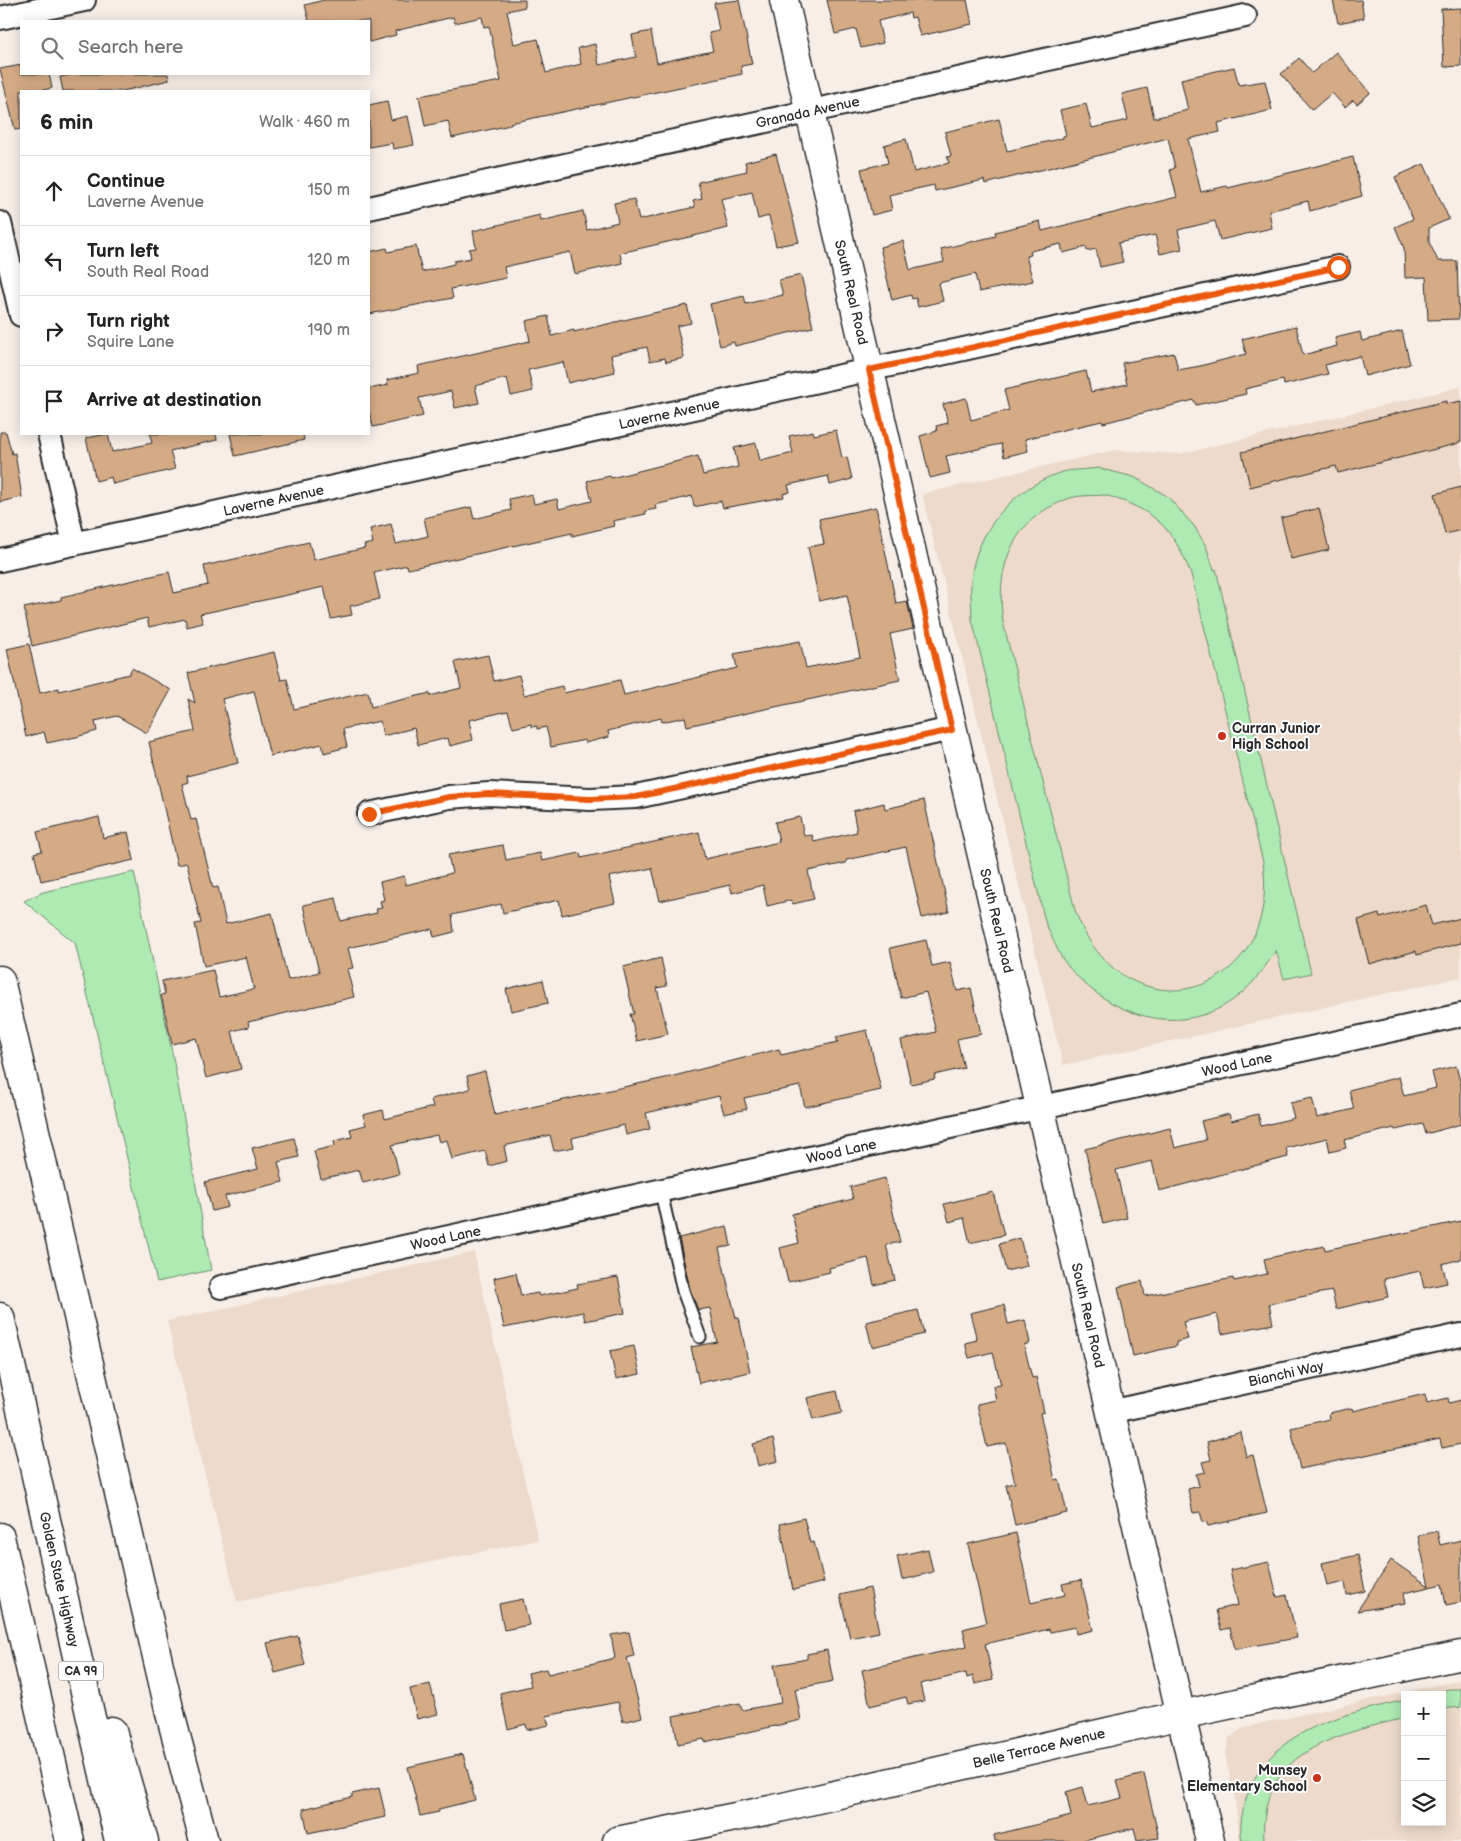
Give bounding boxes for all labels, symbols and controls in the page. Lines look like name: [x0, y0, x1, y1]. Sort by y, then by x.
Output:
search box: [20, 20, 370, 75]
icon: search: [38, 34, 66, 62]
text: Search here: [78, 36, 183, 59]
street label: Granada Avenue: [754, 93, 861, 132]
text: 6 min: [40, 110, 93, 135]
text: Walk · 460 m: [259, 113, 350, 132]
text: Continue: [87, 170, 165, 193]
icon: ahead: [40, 177, 68, 205]
text: 150 m: [308, 181, 350, 200]
text: Laverne Avenue: [87, 193, 204, 212]
street label: South Real Road: [831, 238, 871, 346]
text: Turn left: [87, 240, 159, 263]
icon: left: [40, 247, 68, 275]
text: 120 m: [307, 251, 350, 270]
route start: [1327, 256, 1350, 279]
text: South Real Road: [87, 263, 209, 282]
text: Turn right: [87, 310, 170, 333]
icon: right: [40, 317, 68, 345]
text: 190 m: [308, 321, 350, 340]
text: Squire Lane: [87, 333, 174, 352]
icon: arrive: [40, 387, 68, 415]
text: Arrive at destination: [87, 389, 262, 412]
street label: Laverne Avenue: [617, 395, 721, 433]
street label: Laverne Avenue: [222, 481, 326, 520]
place label: Curran Junior High School: [1232, 720, 1321, 753]
marker: Curran Junior High School: [1216, 730, 1228, 742]
route end: [358, 803, 381, 826]
street label: South Real Road: [976, 867, 1017, 975]
street label: Wood Lane: [1200, 1049, 1274, 1081]
street label: Wood Lane: [805, 1135, 878, 1167]
street label: Wood Lane: [409, 1222, 483, 1254]
street label: South Real Road: [1068, 1261, 1108, 1369]
street label: Bianchi Way: [1247, 1357, 1326, 1390]
street label: Golden State Highway: [35, 1510, 83, 1649]
road number: CA 99: [58, 1662, 104, 1680]
map controls: [1401, 1691, 1446, 1826]
button: +: [1401, 1691, 1446, 1736]
street label: Belle Terrace Avenue: [971, 1725, 1107, 1772]
button: −: [1401, 1736, 1446, 1781]
place label: Munsey Elementary School: [1187, 1762, 1308, 1795]
marker: Munsey Elementary School: [1311, 1772, 1323, 1784]
button: layers: [1401, 1781, 1446, 1826]

